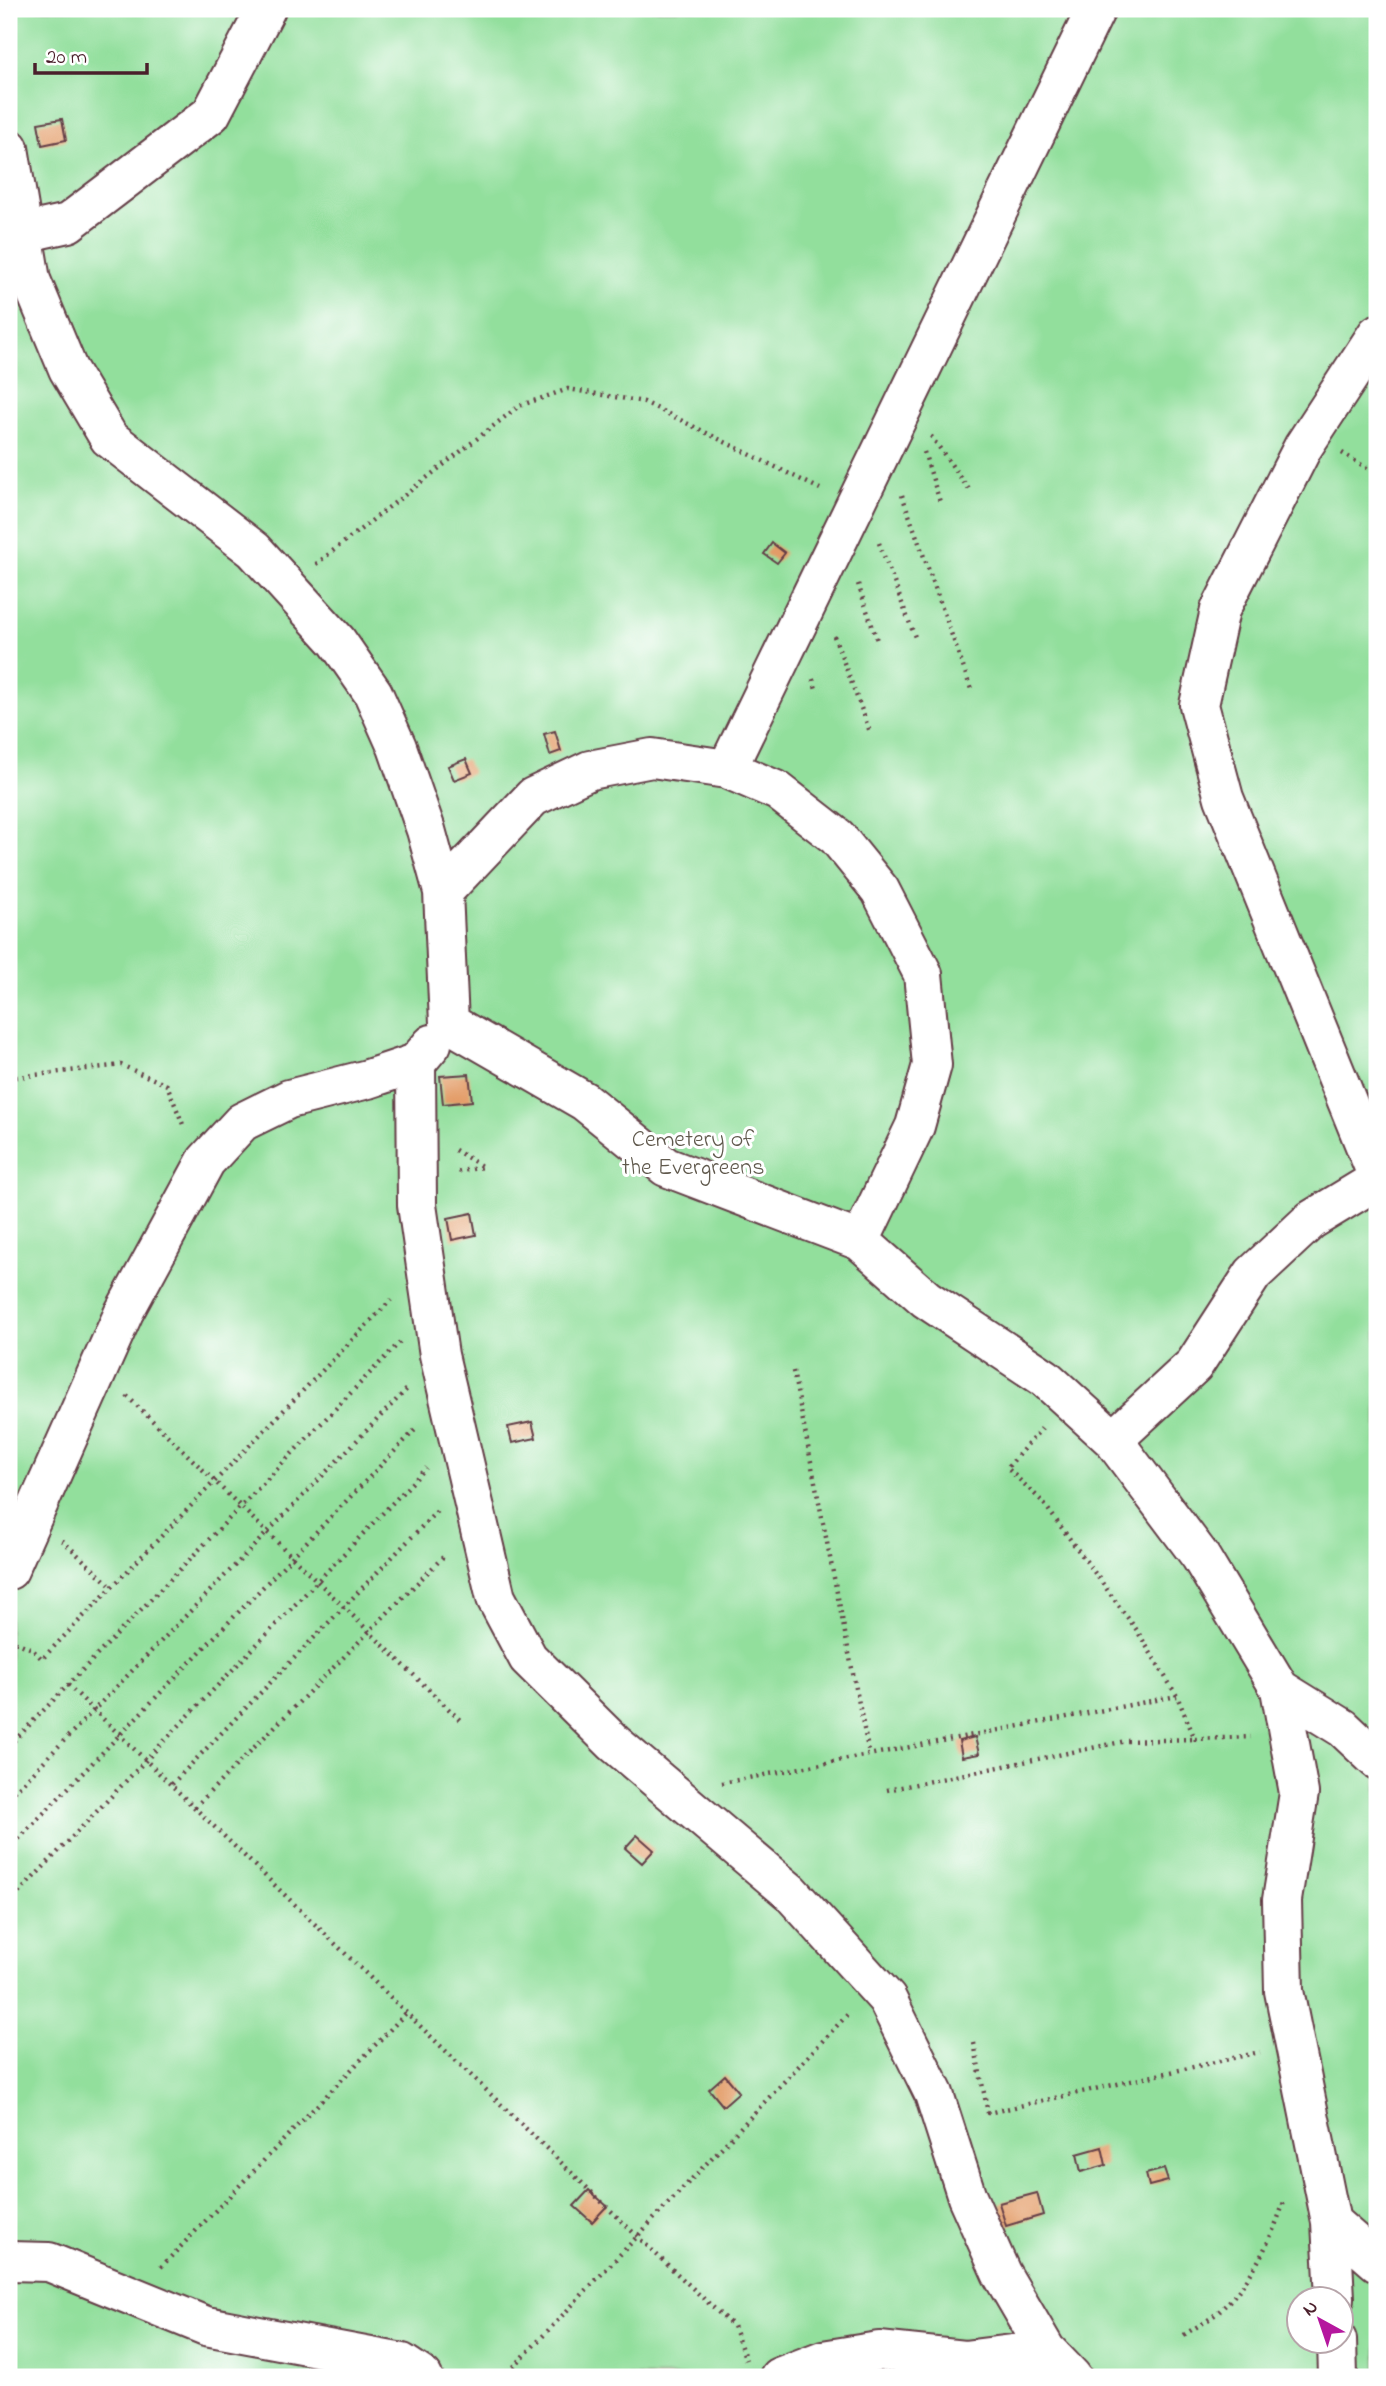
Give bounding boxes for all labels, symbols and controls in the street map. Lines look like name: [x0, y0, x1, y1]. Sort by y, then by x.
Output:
scale bar: [35, 32, 147, 76]
text: 20 m: [46, 43, 87, 73]
park label: Cemetery of the Evergreens: [622, 1123, 764, 1186]
north arrow: [1284, 2284, 1354, 2354]
text: N: [1297, 2294, 1324, 2323]

